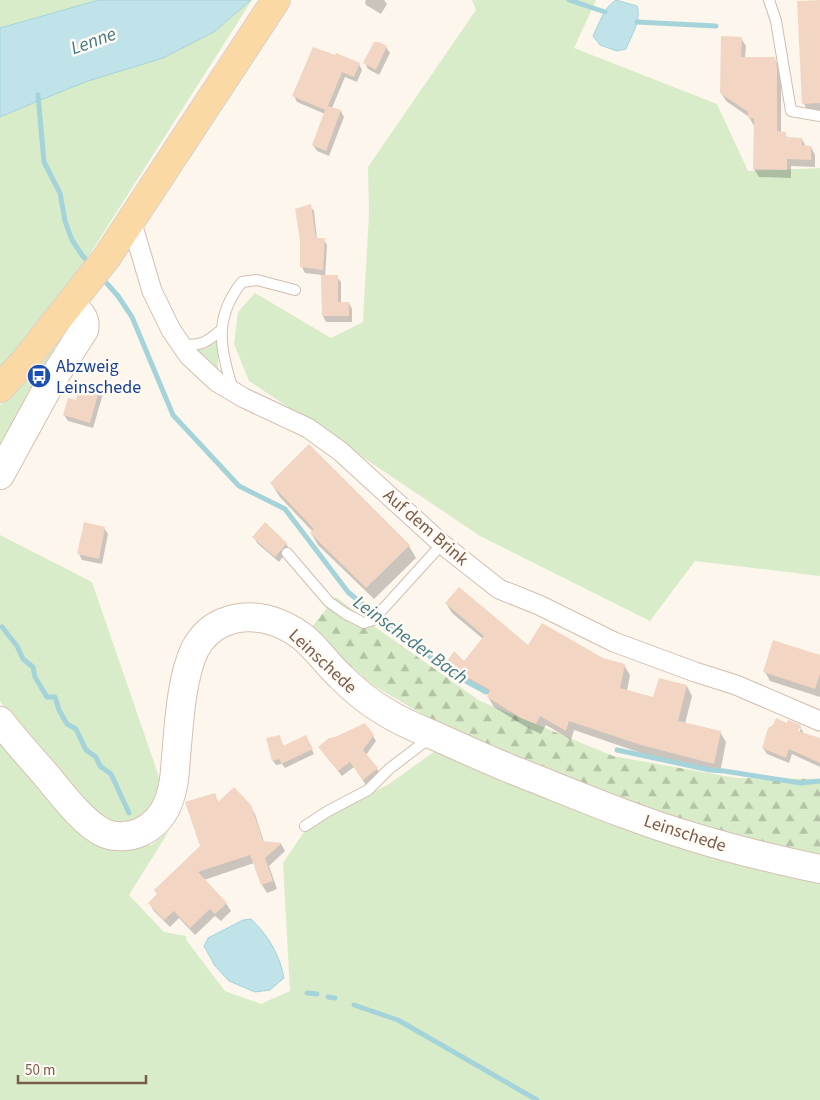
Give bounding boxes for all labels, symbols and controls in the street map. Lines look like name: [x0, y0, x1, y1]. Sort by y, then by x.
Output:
water label: Lenne: [67, 21, 120, 62]
place label: Abzweig Leinschede: [56, 354, 141, 400]
bus stop icon: Abzweig Leinschede: [26, 363, 52, 389]
street label: Auf dem Brink: [378, 483, 474, 572]
water label: Leinscheder Bach: [347, 589, 473, 691]
street label: Leinschede: [283, 623, 362, 700]
street label: Leinschede: [641, 808, 729, 859]
scale bar: [18, 1052, 145, 1084]
text: 50 m: [25, 1060, 55, 1081]

